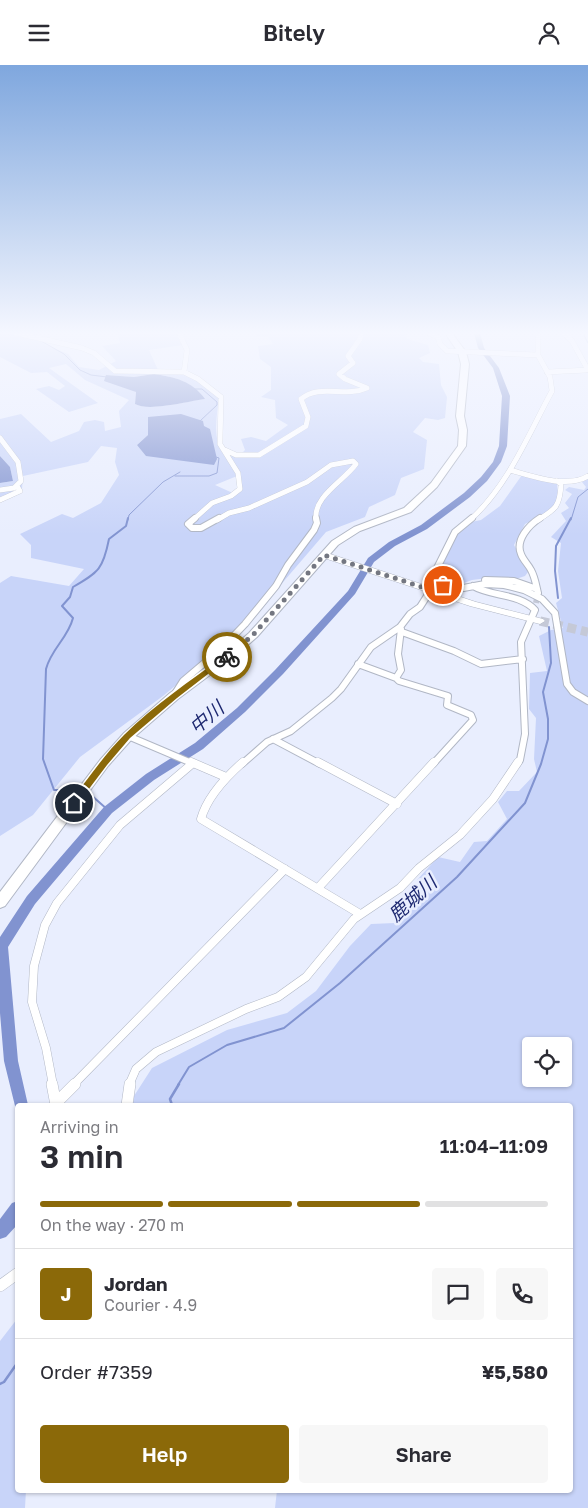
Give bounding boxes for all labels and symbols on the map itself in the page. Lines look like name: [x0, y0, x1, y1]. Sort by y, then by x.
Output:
pin: [422, 564, 464, 606]
courier: [202, 632, 252, 682]
water label: 中川: [184, 695, 229, 738]
pin: [53, 782, 95, 824]
water label: 鹿城川: [383, 869, 442, 926]

